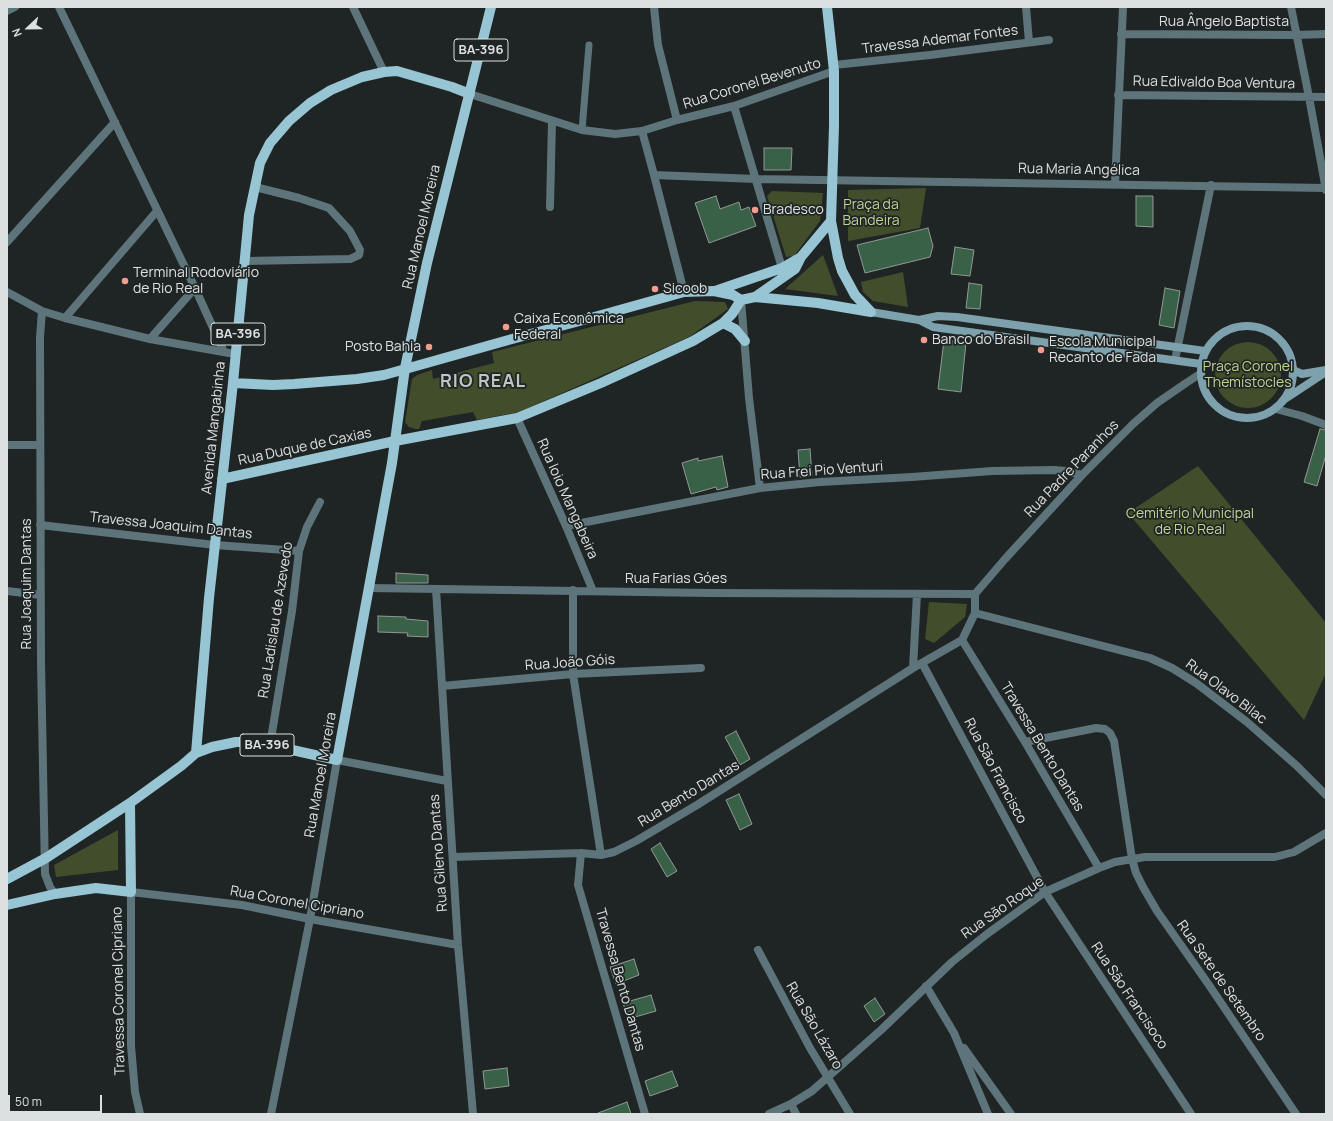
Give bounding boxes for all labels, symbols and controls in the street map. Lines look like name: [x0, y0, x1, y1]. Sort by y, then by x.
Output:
north arrow: [8, 8, 48, 48]
street label: Rua Ângelo Baptista: [1159, 14, 1289, 30]
street label: Travessa Ademar Fontes: [861, 22, 1019, 58]
text: N: [8, 26, 25, 39]
road number: BA-396: [454, 39, 508, 61]
street label: Rua Coronel Bevenuto: [681, 55, 823, 113]
street label: Rua Edivaldo Boa Ventura: [1133, 73, 1295, 93]
street label: Rua Maria Angélica: [1018, 161, 1140, 179]
street label: Rua Manoel Moreira: [400, 163, 444, 291]
park label: Praça da Bandeira: [843, 197, 899, 230]
place label: Bradesco: [763, 202, 824, 218]
marker: Bradesco: [750, 205, 760, 215]
place label: Terminal Rodoviário de Rio Real: [133, 265, 259, 298]
marker: Terminal Rodoviário de Rio Real: [120, 276, 130, 286]
place label: Sicoob: [663, 281, 707, 297]
marker: Sicoob: [650, 284, 660, 294]
place label: Caixa Econômica Federal: [514, 311, 624, 344]
marker: Caixa Econômica Federal: [501, 322, 511, 332]
road number: BA-396: [211, 323, 265, 345]
place label: Banco do Brasil: [932, 332, 1030, 348]
place label: Escola Municipal Recanto de Fada: [1049, 334, 1156, 366]
marker: Banco do Brasil: [919, 335, 929, 345]
place label: Posto Bahia: [345, 339, 421, 355]
marker: Posto Bahia: [424, 342, 434, 352]
marker: Escola Municipal Recanto de Fada: [1036, 345, 1046, 355]
park label: Praça Coronel Themístocles: [1203, 359, 1293, 392]
street label: Avenida Mangabinha: [199, 361, 229, 495]
district label: RIO REAL: [440, 371, 526, 393]
street label: Rua Padre Paranhos: [1021, 417, 1123, 521]
street label: Rua Duque de Caxias: [237, 425, 373, 469]
street label: Rua Ioio Mangabeira: [533, 436, 601, 562]
street label: Rua Frei Pio Venturi: [760, 458, 884, 484]
park label: Cemitério Municipal de Rio Real: [1126, 506, 1254, 538]
street label: Travessa Joaquim Dantas: [89, 509, 253, 543]
street label: Rua Joaquim Dantas: [19, 518, 35, 650]
street label: Rua Ladislau de Azevedo: [255, 541, 297, 699]
street label: Rua Farias Góes: [625, 571, 727, 587]
street label: Rua João Góis: [524, 651, 616, 675]
street label: Rua Olavo Bilac: [1182, 656, 1270, 728]
street label: Travessa Bento Dantas: [997, 679, 1087, 815]
street label: Rua Manoel Moreira: [302, 711, 340, 839]
street label: Rua São Francisco: [960, 715, 1030, 827]
road number: BA-396: [240, 734, 294, 756]
street label: Rua Bento Dantas: [635, 757, 743, 831]
street label: Rua Gileno Dantas: [427, 794, 451, 912]
street label: Rua São Roque: [958, 873, 1048, 943]
street label: Rua Coronel Cipriano: [229, 883, 365, 923]
street label: Travessa Coronel Cipriano: [109, 907, 129, 1075]
street label: Travessa Bento Dantas: [592, 907, 648, 1053]
street label: Rua Sete de Setembro: [1173, 917, 1269, 1045]
street label: Rua São Francisoco: [1087, 939, 1171, 1053]
street label: Rua São Lázaro: [782, 979, 846, 1073]
scale bar: [10, 1087, 104, 1113]
text: 50 m: [15, 1093, 42, 1110]

